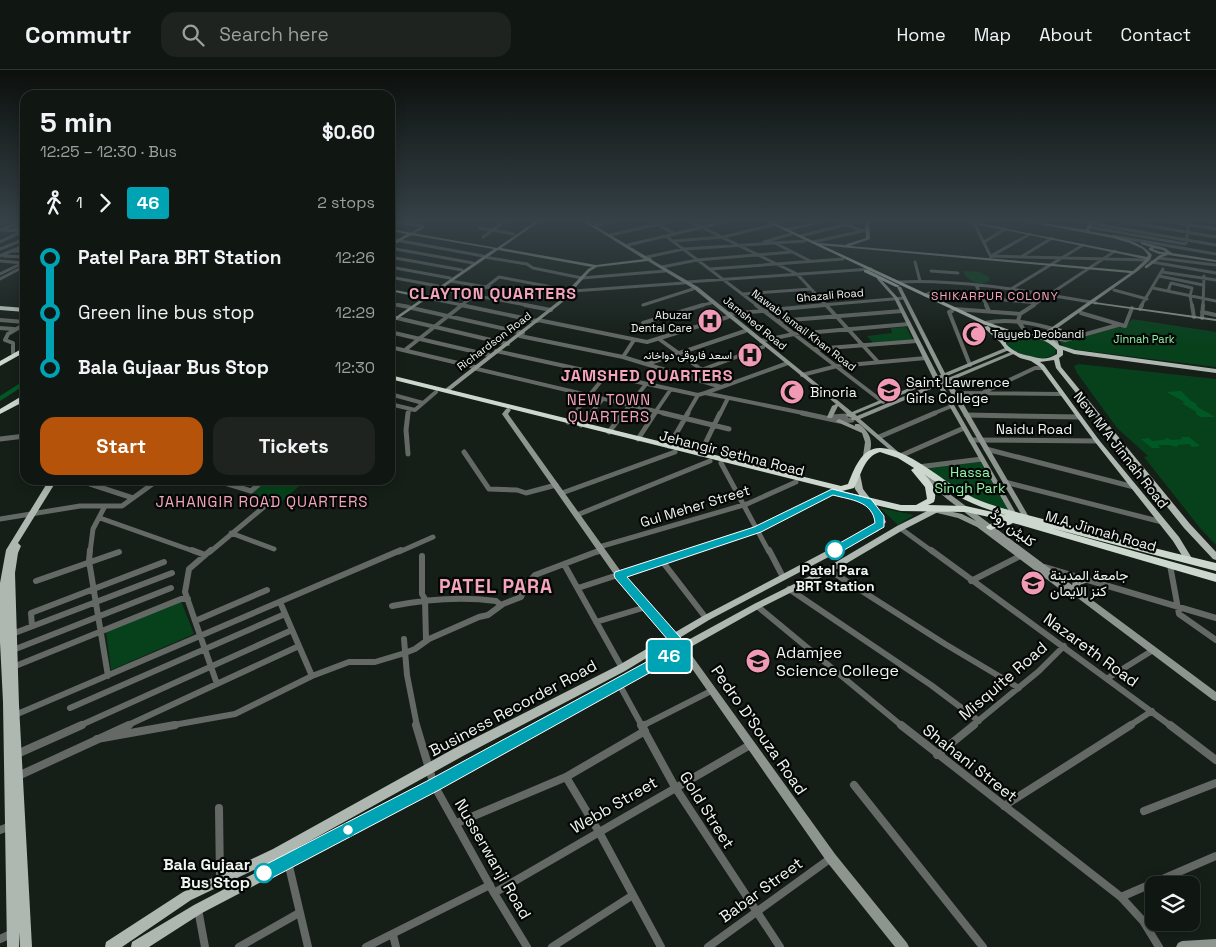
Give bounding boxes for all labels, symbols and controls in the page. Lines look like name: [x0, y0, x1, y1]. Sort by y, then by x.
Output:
search box: [161, 12, 511, 57]
text: Commutr: [25, 19, 131, 50]
icon: search: [179, 21, 207, 49]
text: Search here: [219, 22, 329, 47]
text: Home: [897, 23, 946, 46]
text: Map: [974, 23, 1011, 46]
text: About: [1039, 23, 1093, 46]
text: Contact: [1121, 23, 1191, 46]
text: 5 min: [40, 104, 113, 140]
text: $0.60: [322, 120, 375, 145]
text: 12:25 – 12:30 · Bus: [40, 141, 177, 162]
icon: walk: [40, 189, 68, 217]
icon: forward: [91, 189, 119, 217]
text: 46: [137, 191, 159, 214]
text: 1: [76, 192, 83, 213]
text: 2 stops: [317, 192, 375, 213]
text: Patel Para BRT Station: [78, 245, 281, 270]
text: 12:26: [335, 247, 375, 268]
district label: CLAYTON QUARTERS: [409, 283, 577, 304]
street label: Ghazali Road: [796, 285, 864, 305]
street label: Nawab Ismail Khan Road: [749, 286, 859, 374]
district label: SHIKARPUR COLONY: [931, 288, 1059, 304]
street label: Jamshed Road: [720, 293, 790, 353]
text: Green line bus stop: [78, 300, 254, 325]
text: 12:29: [335, 302, 375, 323]
street label: Richardson Road: [454, 308, 534, 374]
place label: Abuzar Dental Care: [631, 308, 692, 335]
hospital icon: Abuzar Dental Care: [697, 308, 723, 334]
mosque icon: Tayyeb Deobandi: [961, 321, 987, 347]
place label: Tayyeb Deobandi: [992, 327, 1084, 341]
park label: Jinnah Park: [1113, 332, 1175, 346]
hospital icon: اسعد فاروقی دواخانہ: [737, 342, 763, 368]
place label: اسعد فاروقی دواخانہ: [643, 348, 732, 362]
text: Bala Gujaar Bus Stop: [78, 355, 269, 380]
text: 12:30: [335, 357, 375, 378]
district label: JAMSHED QUARTERS: [561, 365, 733, 386]
place label: Saint Lawrence Girls College: [906, 373, 1010, 407]
school or university icon: Saint Lawrence Girls College: [876, 377, 902, 403]
mosque icon: Binoria: [779, 379, 805, 405]
place label: Binoria: [810, 383, 857, 401]
street label: New M A Jinnah Road: [1070, 388, 1172, 512]
district label: NEW TOWN QUARTERS: [567, 390, 651, 426]
button: Start: [40, 417, 203, 475]
button: Tickets: [213, 417, 375, 475]
street label: Naidu Road: [996, 420, 1072, 438]
street label: Jehangir Sethna Road: [658, 426, 806, 480]
park label: Hassa Singh Park: [935, 463, 1006, 497]
street label: Gul Meher Street: [638, 481, 752, 531]
district label: JAHANGIR ROAD QUARTERS: [155, 492, 369, 511]
street label: کلیٹن روڈ: [987, 505, 1039, 551]
street label: M.A. Jinnah Road: [1043, 507, 1159, 555]
marker: Patel Para BRT Station: [825, 540, 845, 560]
place label: Patel Para BRT Station: [795, 561, 875, 595]
place label: جامعة المدينة كنز الايمان: [1050, 566, 1128, 600]
school or university icon: جامعة المدينة كنز الايمان: [1020, 570, 1046, 596]
district label: PATEL PARA: [439, 574, 553, 599]
street label: Nazareth Road: [1039, 608, 1143, 692]
street label: Misquite Road: [955, 637, 1051, 725]
line badge: 46: [646, 640, 692, 672]
place label: Adamjee Science College: [776, 642, 899, 681]
text: 46: [658, 644, 680, 667]
school or university icon: Adamjee Science College: [745, 648, 771, 674]
street label: Business Recorder Road: [426, 655, 600, 761]
street label: Pedro D'Souza Road: [706, 661, 812, 799]
street label: Shahani Street: [918, 719, 1022, 807]
street label: Gold Street: [675, 767, 739, 853]
street label: Webb Street: [567, 772, 661, 838]
street label: Nusserwanji Road: [450, 795, 536, 923]
unlabelled marker: [341, 823, 355, 837]
street label: Babar Street: [715, 853, 807, 927]
place label: Bala Gujaar Bus Stop: [163, 854, 250, 893]
marker: Bala Gujaar Bus Stop: [254, 863, 274, 883]
map controls: [1145, 876, 1200, 931]
button: layers: [1145, 876, 1200, 931]

